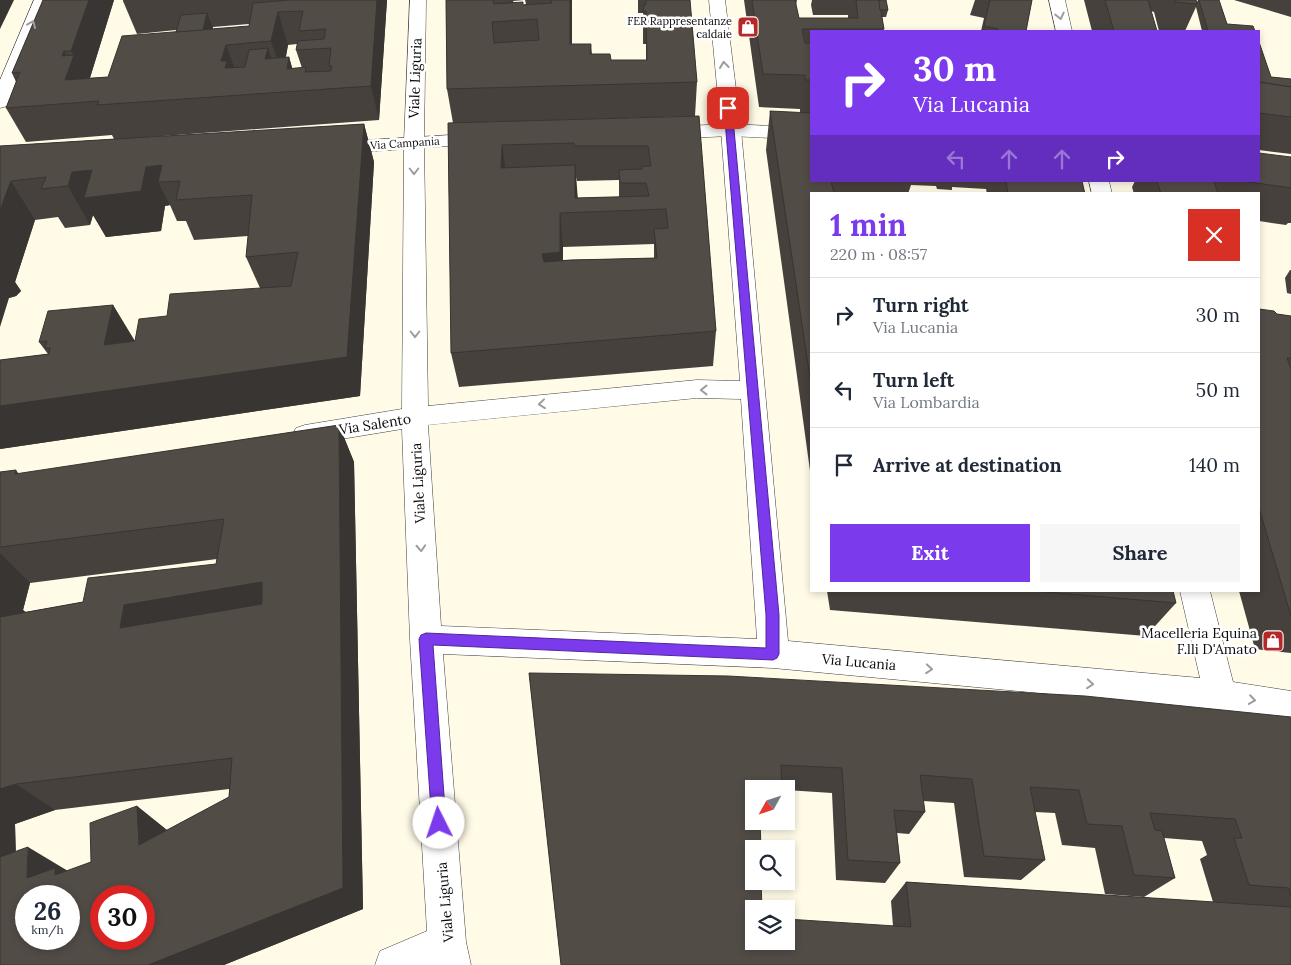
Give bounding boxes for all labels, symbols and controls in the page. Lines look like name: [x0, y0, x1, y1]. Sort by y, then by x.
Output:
one-way arrow: [1054, 11, 1065, 20]
place label: FER Rappresentanze caldaie: [627, 14, 732, 41]
shop icon: FER Rappresentanze caldaie: [736, 15, 760, 39]
one-way arrow: [26, 20, 36, 29]
street label: Viale Liguria: [405, 37, 425, 120]
text: 30 m: [913, 46, 996, 91]
icon: right: [830, 50, 895, 115]
one-way arrow: [719, 61, 730, 69]
pin: [707, 87, 749, 129]
text: Via Lucania: [913, 90, 1030, 118]
icon: arrive: [714, 94, 742, 122]
street label: Via Campania: [369, 134, 441, 152]
icon: left: [942, 145, 970, 173]
icon: ahead: [995, 145, 1023, 173]
icon: ahead: [1048, 145, 1076, 173]
icon: right: [1101, 145, 1129, 173]
one-way arrow: [409, 168, 419, 175]
text: 1 min: [830, 206, 907, 244]
button: close: [1188, 209, 1240, 261]
text: 220 m · 08:57: [830, 244, 927, 264]
text: Turn right: [873, 293, 969, 317]
icon: right: [830, 301, 858, 329]
text: 30 m: [1196, 303, 1240, 327]
text: Via Lucania: [873, 317, 958, 337]
one-way arrow: [410, 330, 420, 338]
text: Turn left: [873, 368, 954, 392]
icon: left: [830, 376, 858, 404]
text: 50 m: [1196, 378, 1240, 402]
one-way arrow: [699, 384, 707, 395]
text: Via Lombardia: [873, 392, 980, 412]
one-way arrow: [538, 399, 546, 410]
street label: Via Salento: [337, 409, 412, 439]
street label: Viale Liguria: [407, 442, 429, 525]
icon: arrive: [830, 451, 858, 479]
text: Arrive at destination: [873, 453, 1062, 477]
text: 140 m: [1189, 453, 1240, 477]
button: Exit: [830, 524, 1030, 582]
button: Share: [1040, 524, 1240, 582]
one-way arrow: [416, 545, 427, 553]
place label: Macelleria Equina F.lli D'Amato: [1141, 624, 1257, 658]
shop icon: Macelleria Equina F.lli D'Amato: [1261, 629, 1285, 653]
street label: Via Lucania: [820, 650, 897, 674]
one-way arrow: [925, 663, 933, 674]
one-way arrow: [1087, 678, 1095, 689]
one-way arrow: [1248, 695, 1256, 705]
north arrow: [745, 780, 795, 830]
map controls: [745, 780, 795, 950]
position arrow: [412, 796, 464, 848]
button: search: [745, 840, 795, 890]
street label: Viale Liguria: [433, 861, 458, 944]
speed limit sign: 30: [90, 885, 155, 950]
text: 26: [34, 895, 61, 927]
button: layers: [745, 900, 795, 950]
text: km/h: [31, 922, 64, 937]

